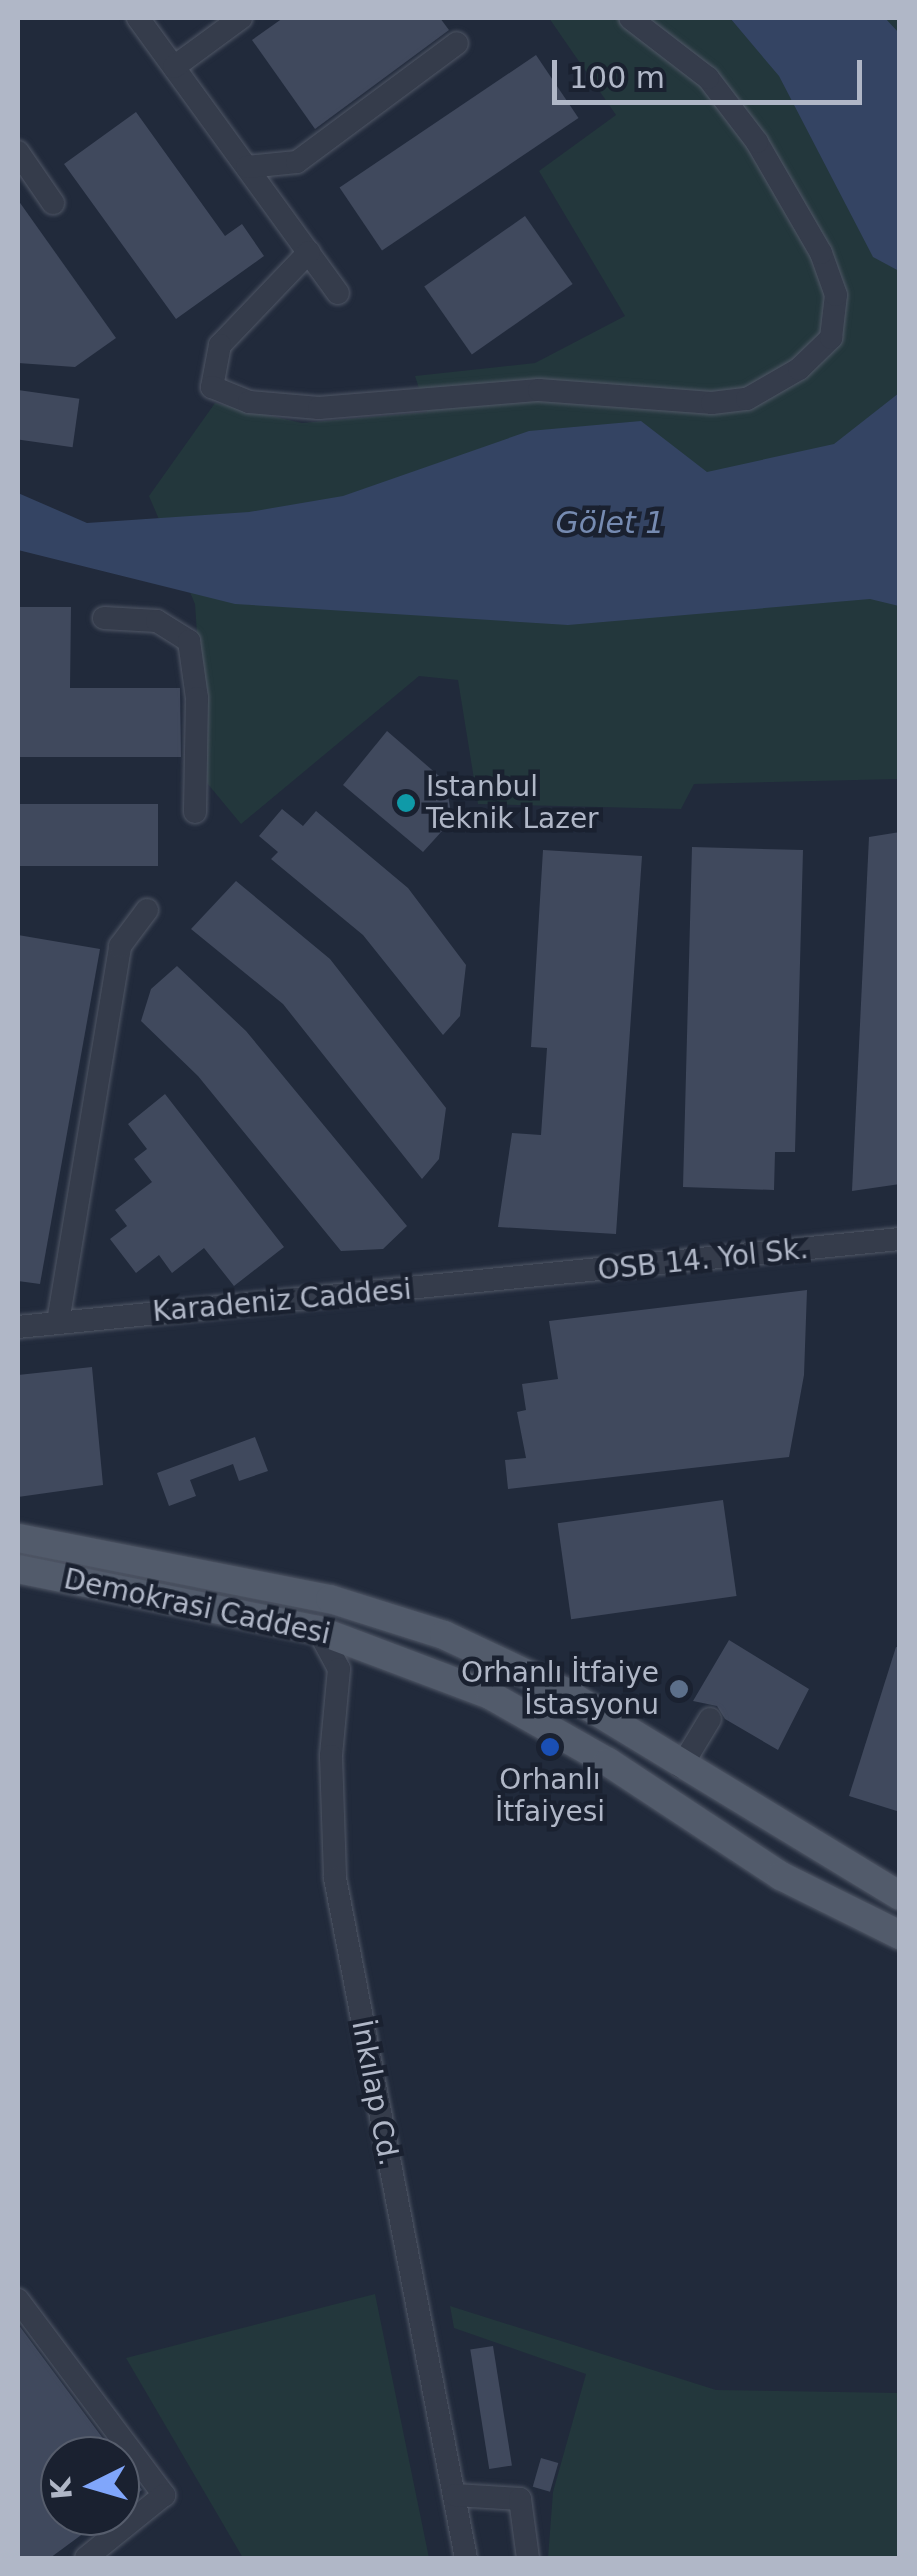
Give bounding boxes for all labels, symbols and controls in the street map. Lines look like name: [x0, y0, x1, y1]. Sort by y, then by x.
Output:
scale bar: [557, 40, 867, 102]
text: 100 m: [569, 60, 665, 95]
water label: Gölet 1: [556, 505, 664, 541]
place label: Istanbul Teknik Lazer: [426, 770, 599, 836]
marker: Istanbul Teknik Lazer: [395, 792, 417, 814]
street label: OSB 14. Yol Sk.: [596, 1232, 810, 1288]
street label: Karadeniz Caddesi: [151, 1273, 413, 1329]
street label: Demokrasi Caddesi: [61, 1562, 333, 1652]
place label: Orhanlı İtfaiye İstasyonu: [461, 1656, 659, 1722]
marker: Orhanlı İtfaiye İstasyonu: [668, 1678, 690, 1700]
marker: Orhanlı İtfaiyesi: [539, 1736, 561, 1758]
place label: Orhanlı İtfaiyesi: [495, 1763, 605, 1829]
street label: İnkılap Cd.: [344, 2017, 406, 2169]
north arrow: [40, 2436, 140, 2536]
text: K: [44, 2476, 79, 2501]

